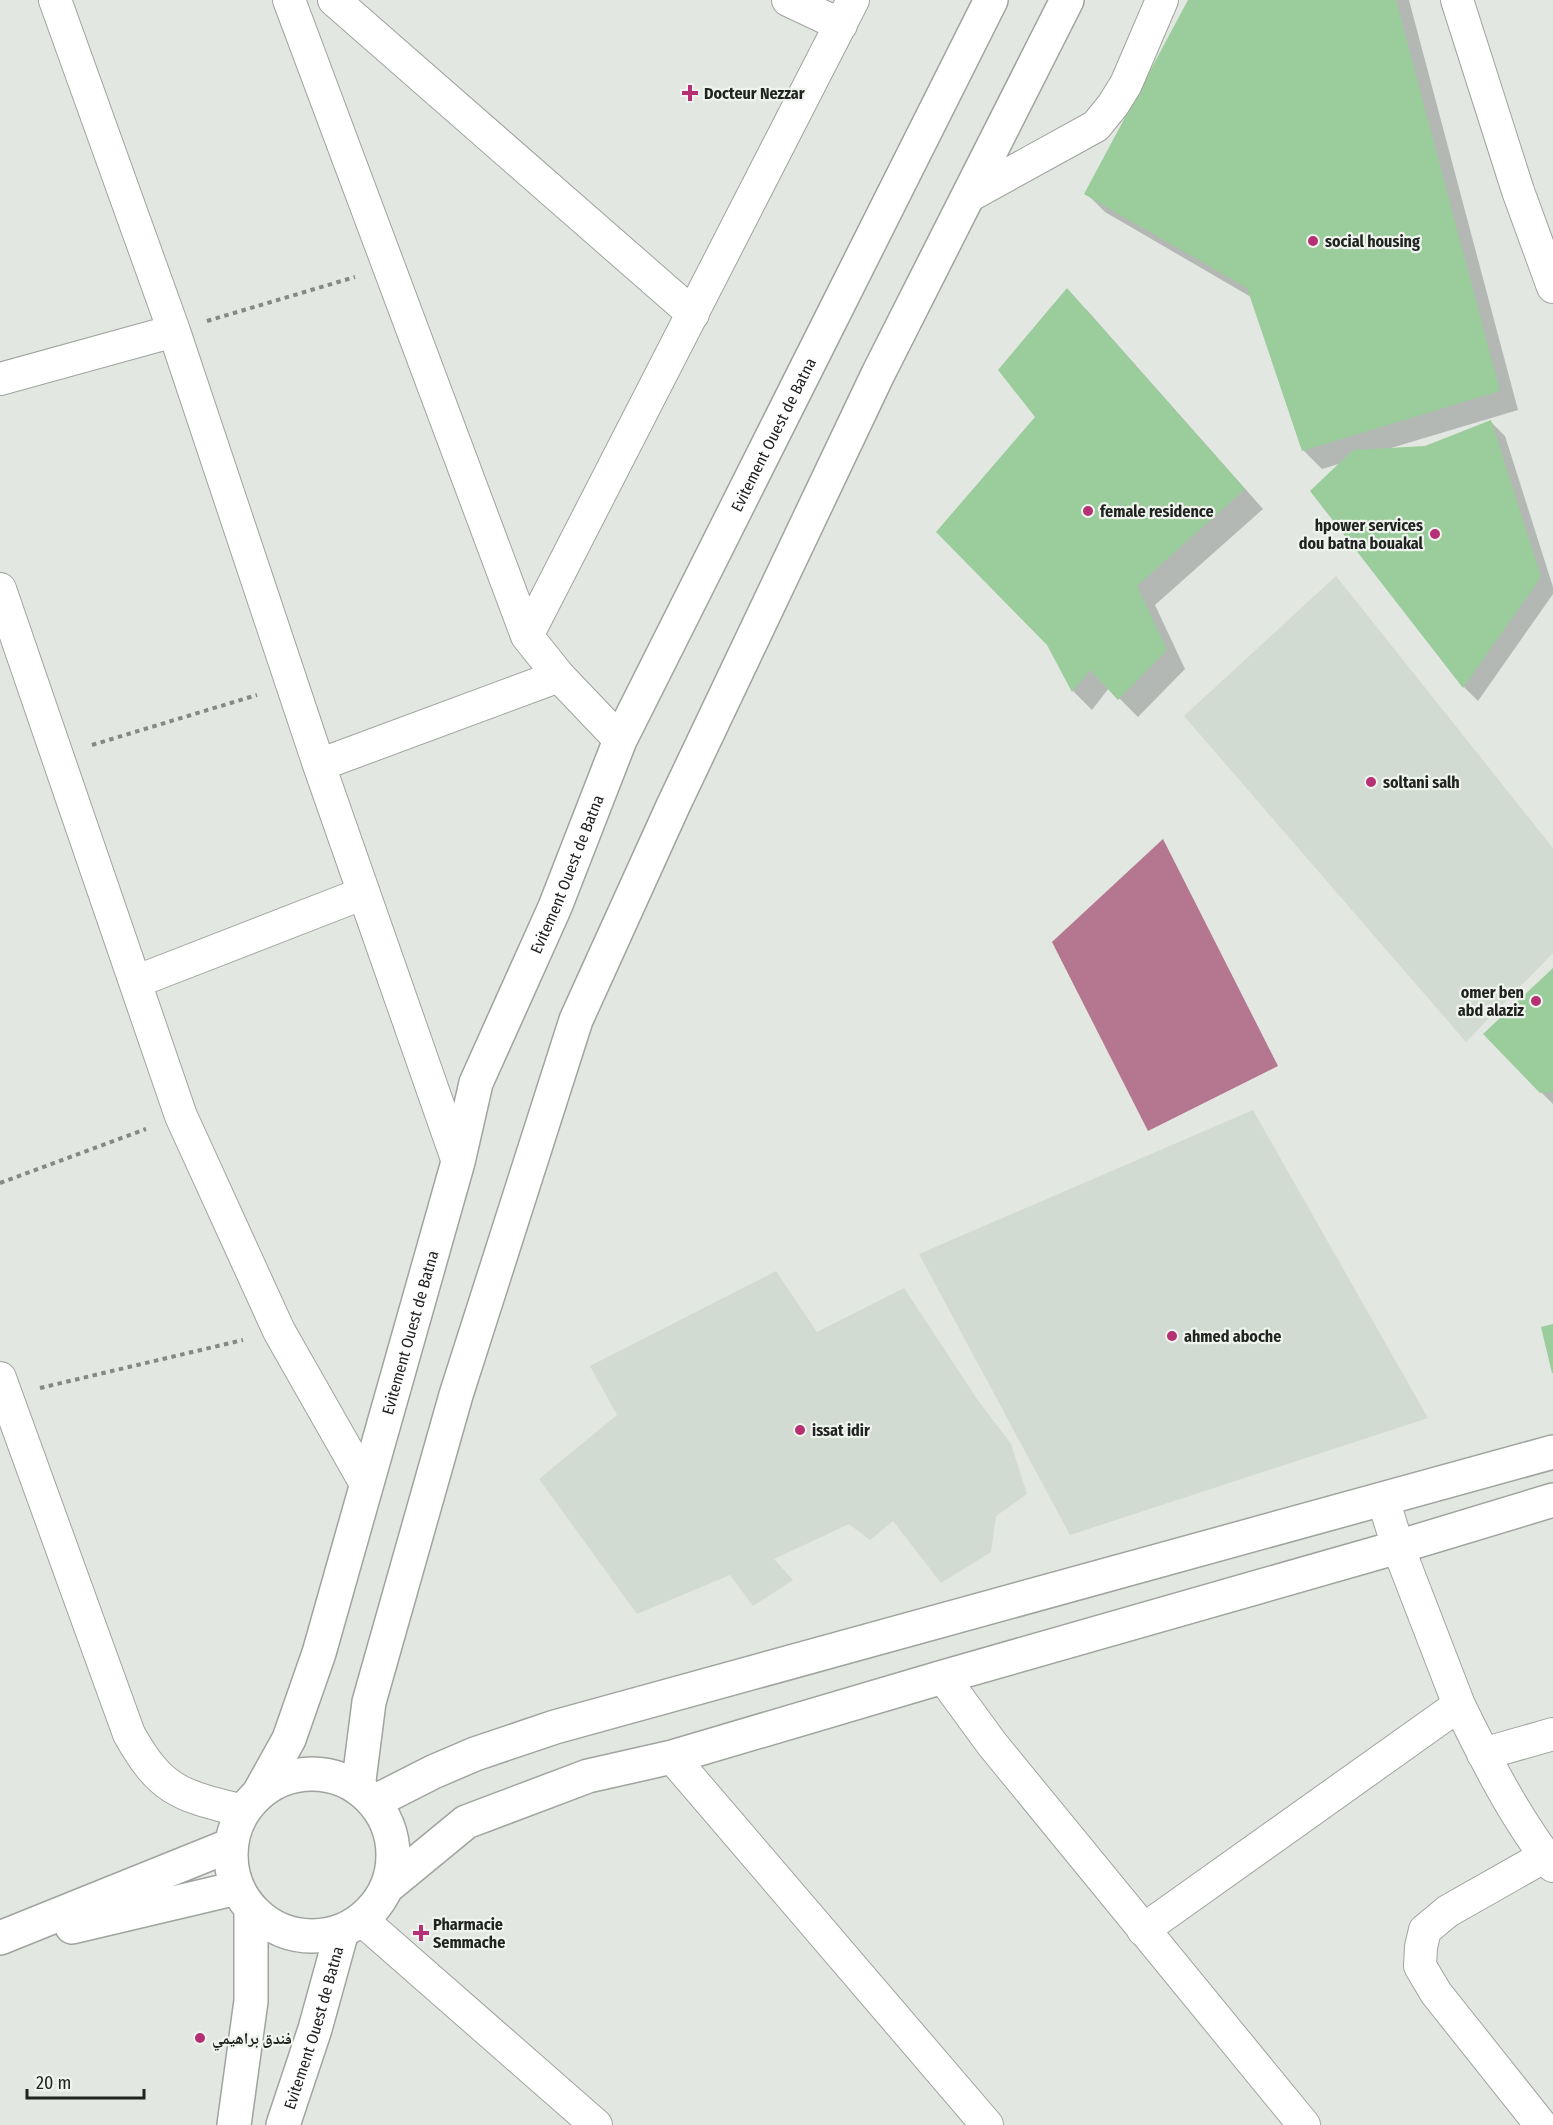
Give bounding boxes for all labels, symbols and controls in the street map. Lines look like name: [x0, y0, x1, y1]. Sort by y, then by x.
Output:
marker: Docteur Nezzar: [681, 84, 699, 102]
place label: Docteur Nezzar: [704, 84, 805, 103]
place label: social housing: [1325, 232, 1420, 251]
marker: social housing: [1306, 234, 1320, 248]
street label: Evitement Ouest de Batna: [727, 355, 820, 515]
place label: female residence: [1100, 502, 1214, 521]
marker: female residence: [1081, 504, 1095, 518]
place label: hpower services dou batna bouakal: [1299, 516, 1424, 553]
marker: hpower services dou batna bouakal: [1428, 527, 1442, 541]
place label: soltani salh: [1383, 773, 1460, 792]
marker: soltani salh: [1364, 775, 1378, 789]
street label: Evitement Ouest de Batna: [526, 792, 608, 957]
place label: omer ben abd alaziz: [1458, 983, 1524, 1020]
marker: omer ben abd alaziz: [1529, 994, 1543, 1008]
street label: Evitement Ouest de Batna: [378, 1248, 442, 1417]
place label: ahmed aboche: [1184, 1327, 1281, 1346]
marker: ahmed aboche: [1165, 1329, 1179, 1343]
place label: issat idir: [812, 1421, 870, 1440]
marker: issat idir: [793, 1423, 807, 1437]
place label: Pharmacie Semmache: [433, 1915, 505, 1952]
marker: Pharmacie Semmache: [414, 1926, 428, 1940]
street label: Evitement Ouest de Batna: [280, 1944, 347, 2112]
place label: فندق براهيمي: [212, 2029, 292, 2051]
marker: فندق براهيمي: [193, 2031, 207, 2045]
scale bar: [27, 2062, 144, 2100]
text: 20 m: [36, 2072, 71, 2094]

